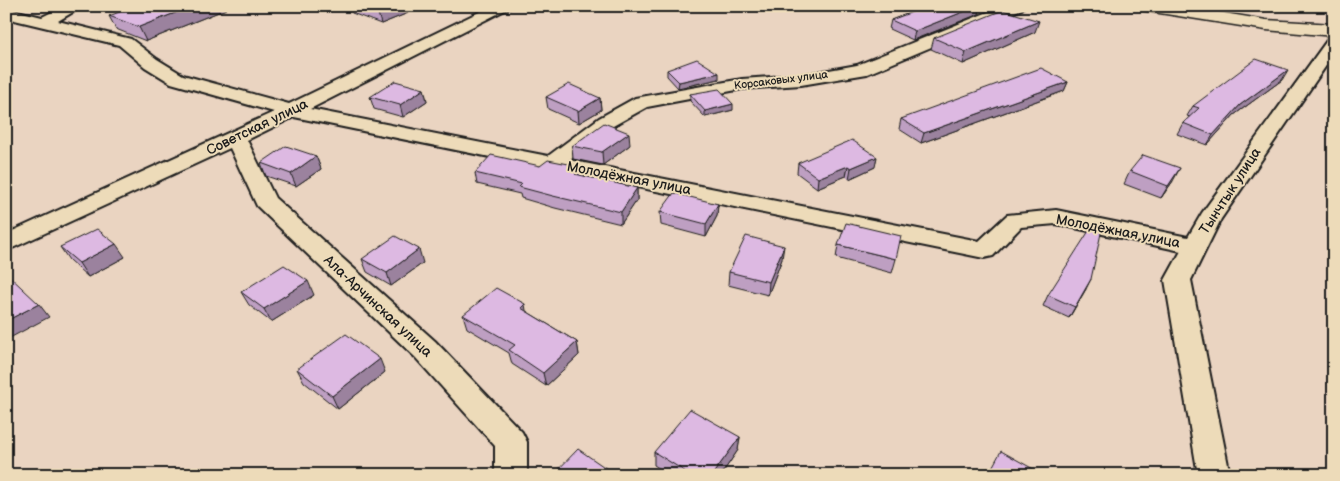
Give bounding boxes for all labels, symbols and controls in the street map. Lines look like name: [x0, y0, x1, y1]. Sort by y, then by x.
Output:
street label: Корсаковых улица: [733, 68, 829, 92]
street label: Советская улица: [203, 95, 311, 159]
street label: Тынчтык улица: [1196, 144, 1265, 238]
street label: Молодёжная улица: [565, 158, 693, 199]
street label: Молодёжная улица: [1054, 211, 1182, 252]
street label: Ала-Арчинская улица: [320, 251, 436, 361]

